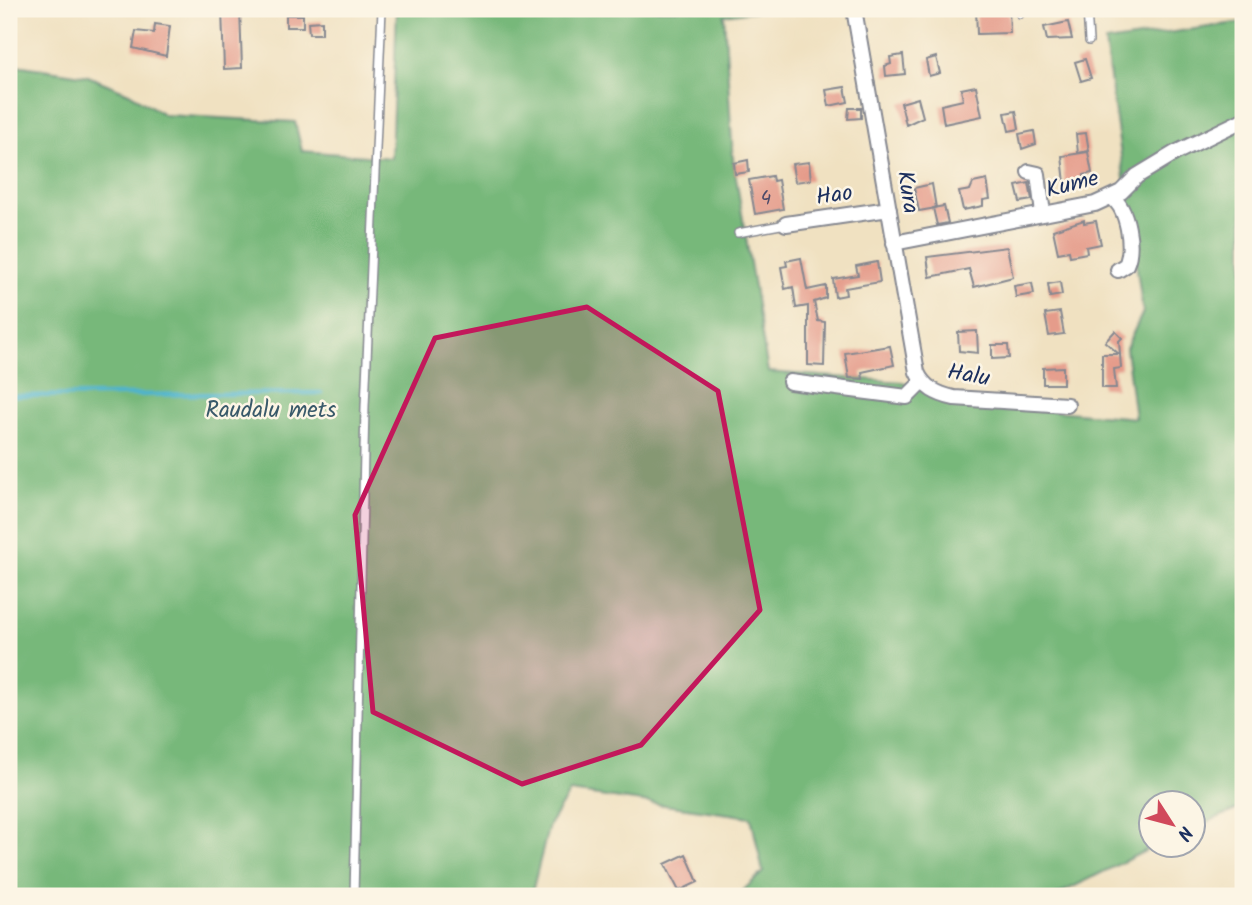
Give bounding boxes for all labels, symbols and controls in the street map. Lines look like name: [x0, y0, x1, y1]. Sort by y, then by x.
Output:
street label: Kume: [1042, 161, 1103, 209]
street label: Kura: [886, 168, 928, 216]
street label: Hao: [814, 176, 855, 216]
house number: 4: [761, 184, 771, 214]
street label: Halu: [944, 355, 993, 397]
park label: Raudalu mets: [206, 393, 337, 429]
north arrow: [1136, 790, 1206, 860]
text: N: [1168, 819, 1200, 846]

